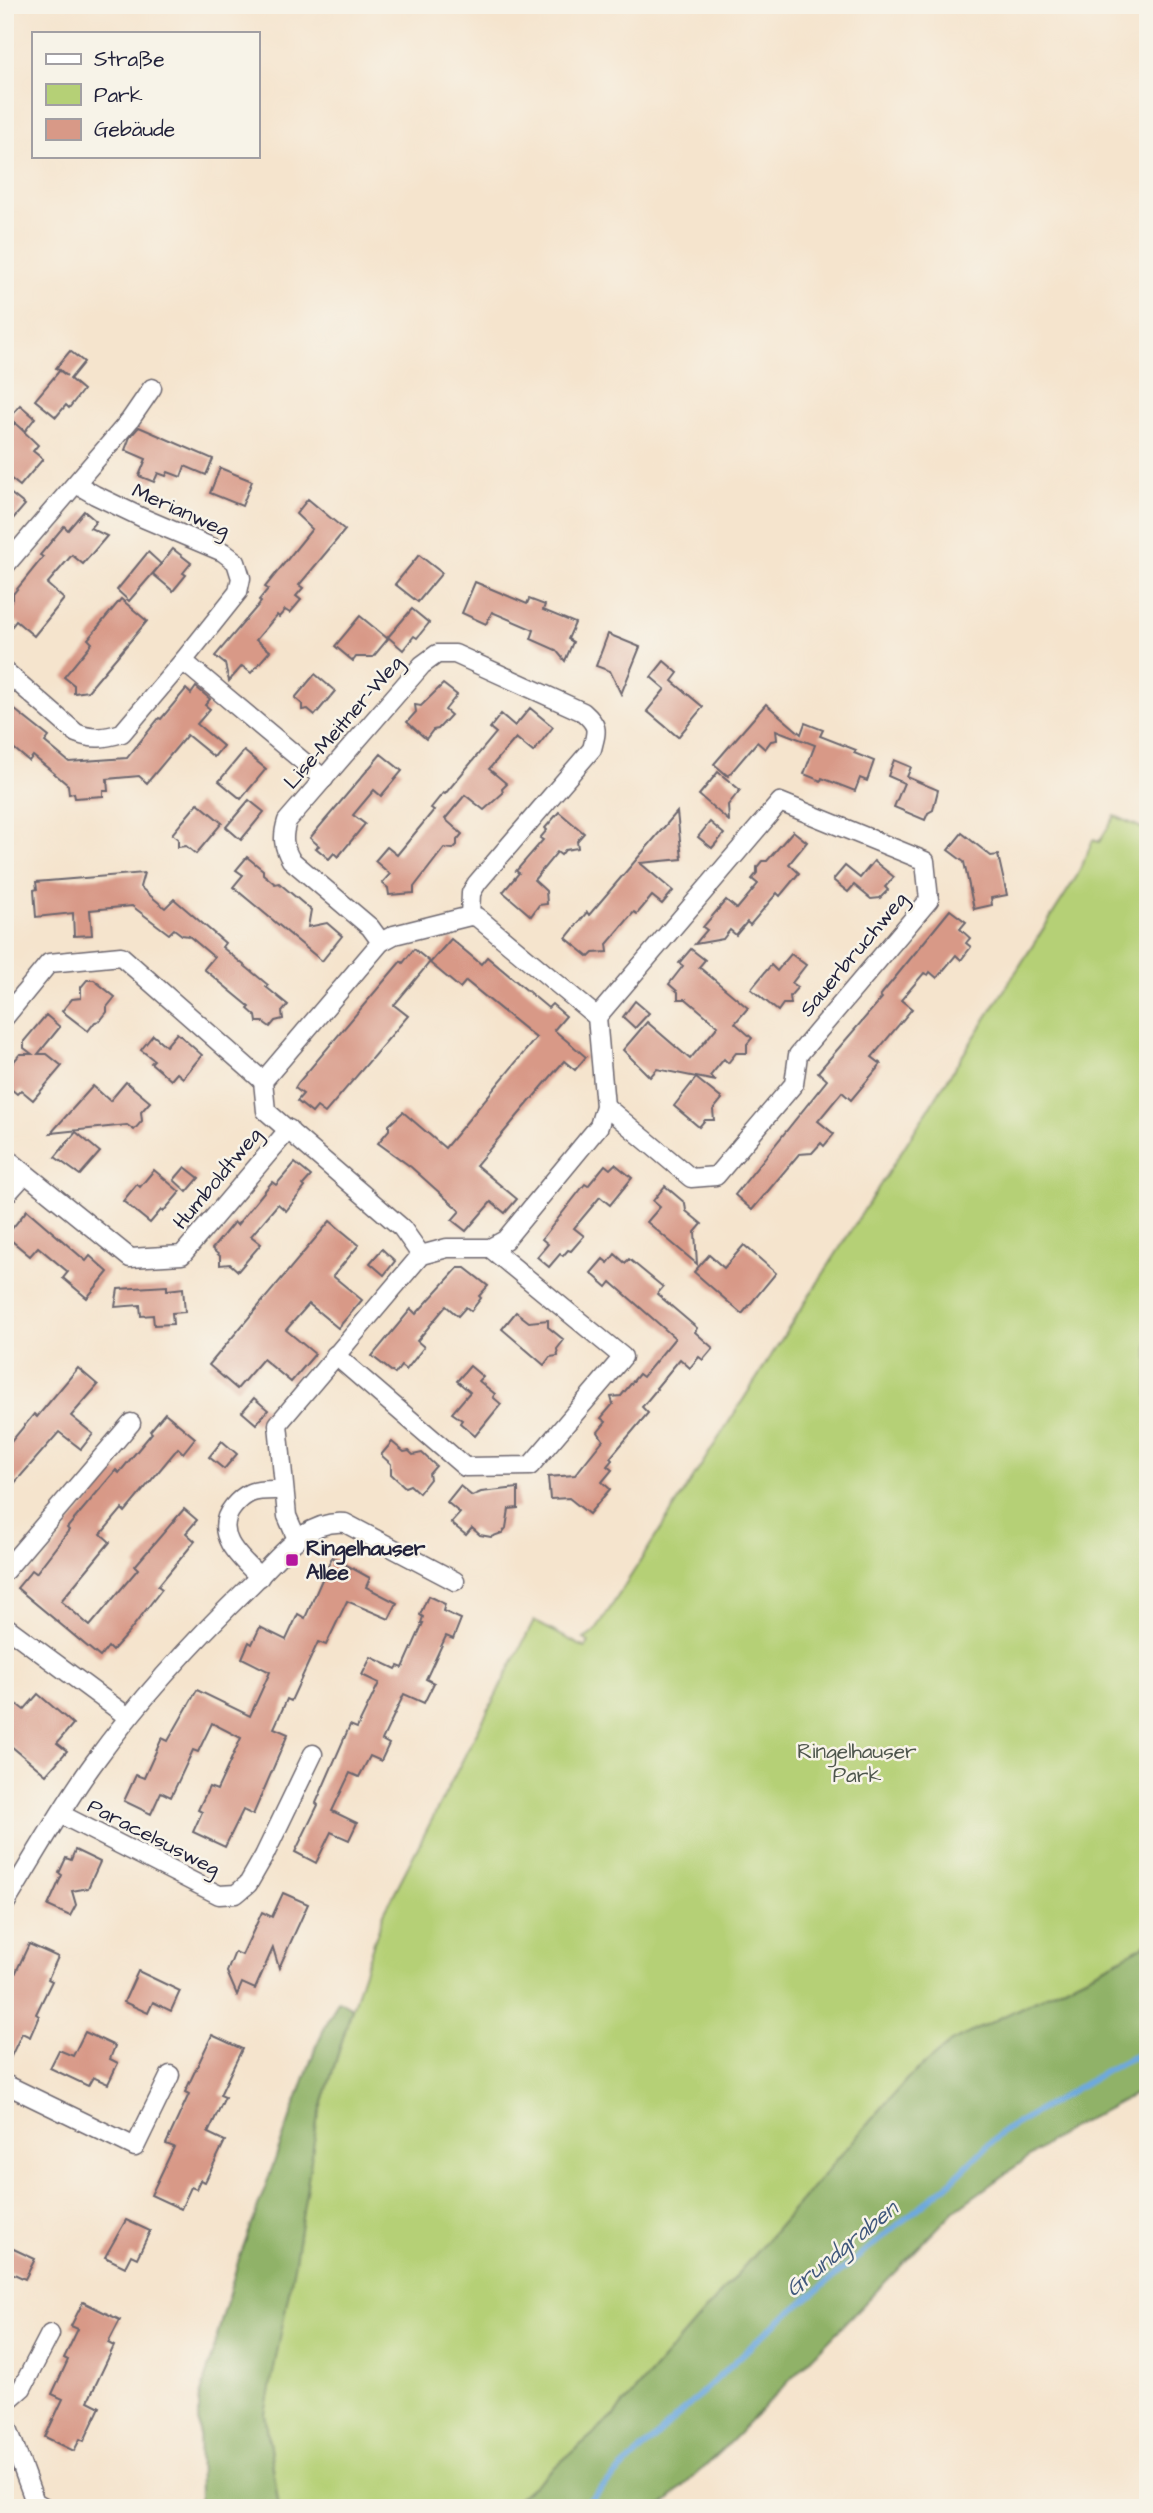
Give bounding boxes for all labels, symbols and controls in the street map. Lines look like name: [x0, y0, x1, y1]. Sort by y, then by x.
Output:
legend: [32, 32, 259, 158]
text: Straße: [94, 45, 165, 74]
text: Park: [94, 81, 143, 110]
text: Gebäude: [94, 115, 175, 144]
street label: Merianweg: [127, 476, 234, 547]
street label: Lise-Meitner-Weg: [277, 649, 411, 797]
street label: Sauerbruchweg: [793, 886, 916, 1024]
street label: Humboldtweg: [166, 1121, 270, 1237]
place label: Ringelhauser Allee: [306, 1534, 426, 1587]
marker: Ringelhauser Allee: [284, 1552, 300, 1568]
park label: Ringelhauser Park: [797, 1737, 917, 1790]
street label: Paracelsusweg: [82, 1792, 225, 1885]
water label: Grundgraben: [778, 2192, 907, 2305]

